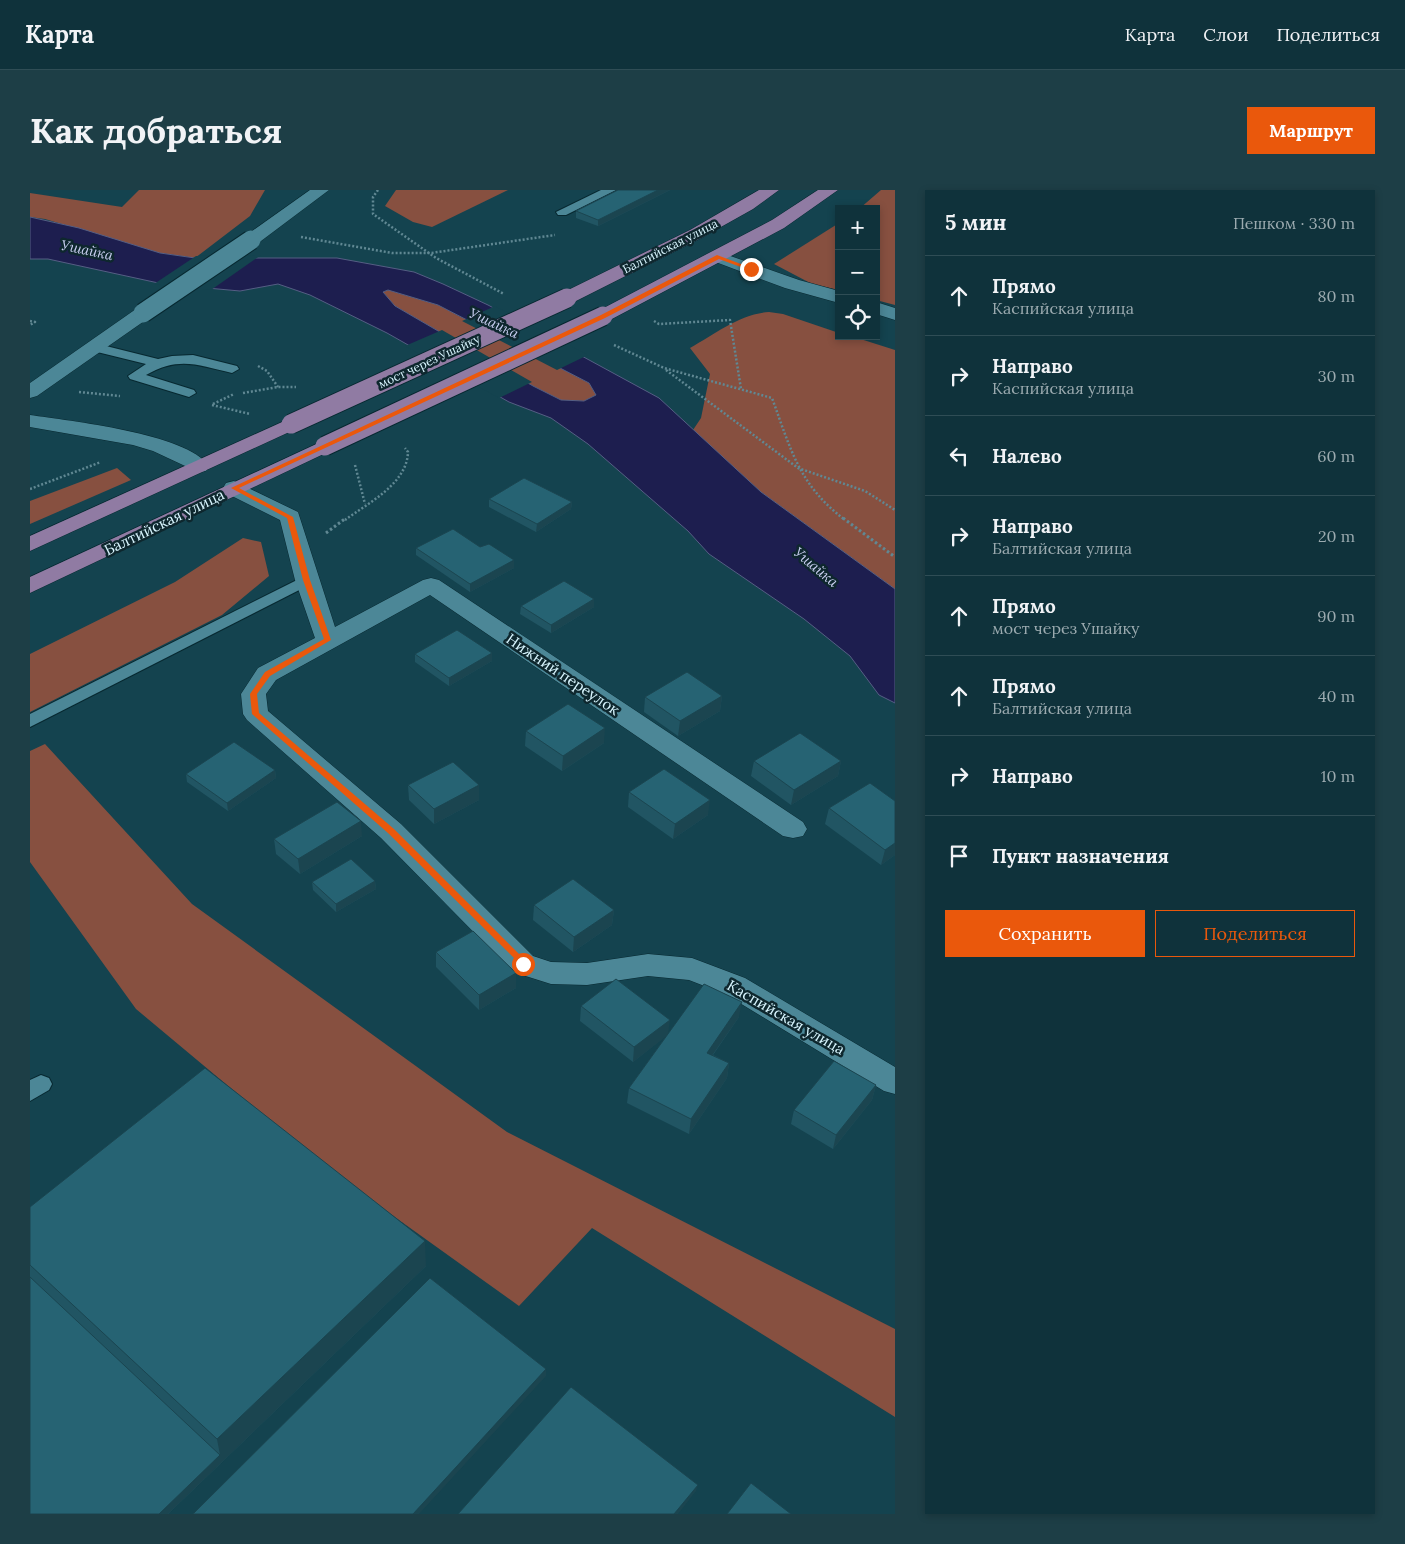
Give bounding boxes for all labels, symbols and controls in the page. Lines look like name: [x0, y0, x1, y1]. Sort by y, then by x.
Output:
text: Карта: [25, 19, 94, 50]
text: Карта: [1125, 23, 1175, 46]
text: Слои: [1203, 23, 1248, 46]
text: Поделиться: [1276, 23, 1380, 46]
button: Маршрут: [1247, 107, 1375, 154]
text: Как добраться: [30, 108, 283, 153]
map controls: [835, 205, 880, 340]
button: +: [835, 205, 880, 250]
text: 5 мин: [945, 209, 1006, 236]
text: Пешком · 330 m: [1233, 213, 1355, 233]
street label: Балтийская улица: [620, 215, 720, 277]
water label: Ушайка: [59, 236, 115, 264]
button: −: [835, 250, 880, 295]
route end: [740, 258, 763, 281]
text: Прямо: [992, 274, 1056, 298]
icon: ahead: [945, 282, 973, 310]
text: 80 m: [1318, 286, 1355, 306]
button: locate: [835, 295, 880, 340]
text: Каспийская улица: [992, 298, 1134, 318]
water label: Ушайка: [466, 304, 522, 342]
street label: мост через Ушайку: [376, 331, 483, 391]
text: Направо: [992, 354, 1073, 378]
icon: right: [945, 362, 973, 390]
text: 30 m: [1318, 366, 1355, 386]
text: Каспийская улица: [992, 378, 1134, 398]
icon: left: [945, 442, 973, 470]
text: Налево: [992, 444, 1062, 468]
text: 60 m: [1317, 446, 1355, 466]
street label: Балтийская улица: [101, 485, 227, 559]
text: Направо: [992, 514, 1073, 538]
icon: right: [945, 522, 973, 550]
text: 20 m: [1318, 526, 1355, 546]
text: Балтийская улица: [992, 538, 1132, 558]
water label: Ушайка: [790, 543, 842, 591]
text: Прямо: [992, 594, 1056, 618]
icon: ahead: [945, 602, 973, 630]
text: 90 m: [1317, 606, 1355, 626]
text: мост через Ушайку: [992, 618, 1140, 638]
street label: Нижний переулок: [503, 629, 623, 719]
text: Прямо: [992, 674, 1056, 698]
icon: ahead: [945, 682, 973, 710]
text: 40 m: [1318, 686, 1355, 706]
text: Балтийская улица: [992, 698, 1132, 718]
icon: right: [945, 762, 973, 790]
text: Направо: [992, 764, 1073, 788]
text: 10 m: [1321, 766, 1355, 786]
icon: arrive: [945, 842, 973, 870]
text: Пункт назначения: [992, 844, 1169, 868]
button: Сохранить: [945, 910, 1145, 957]
button: Поделиться: [1155, 910, 1355, 957]
route start: [512, 953, 535, 976]
street label: Каспийская улица: [724, 976, 849, 1059]

